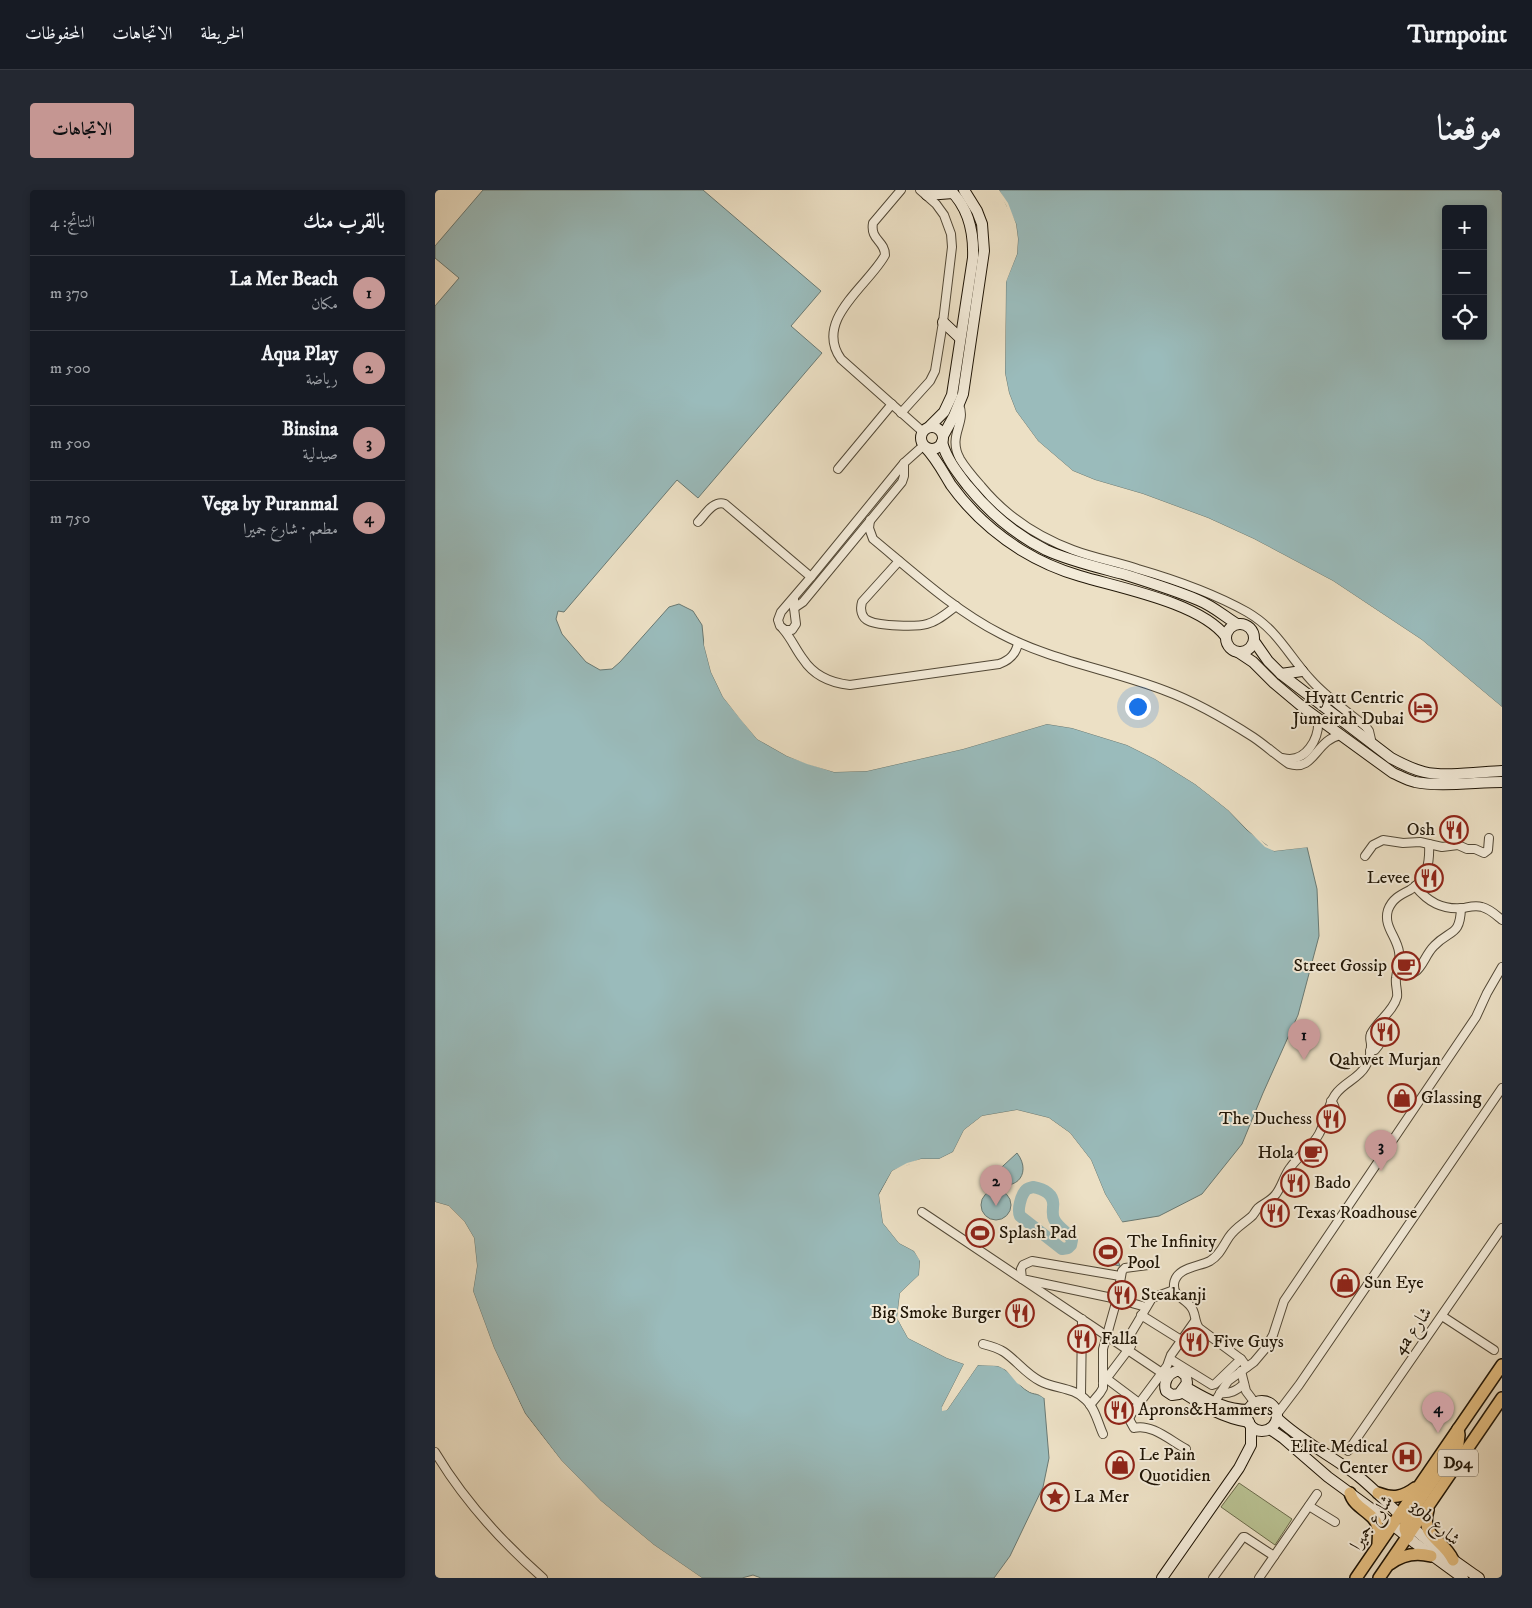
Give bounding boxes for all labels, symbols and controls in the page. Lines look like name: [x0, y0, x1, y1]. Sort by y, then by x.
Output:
text: Turnpoint: [1408, 20, 1507, 50]
text: المحفوظات: [25, 23, 84, 45]
text: الاتجاهات: [112, 23, 172, 45]
text: الخريطة: [200, 23, 244, 45]
button: الاتجاهات: [30, 103, 134, 158]
text: موقعنا: [1437, 107, 1502, 151]
map controls: [1442, 205, 1487, 340]
button: +: [1442, 205, 1487, 250]
text: بالقرب منك: [303, 209, 385, 235]
text: النتائج: 4: [50, 212, 95, 232]
button: −: [1442, 250, 1487, 295]
text: La Mer Beach: [230, 268, 338, 291]
text: 370 m: [50, 283, 88, 303]
text: 1: [366, 283, 372, 303]
text: مكان: [311, 294, 338, 314]
button: locate: [1442, 295, 1487, 340]
text: Aqua Play: [262, 343, 338, 366]
text: 500 m: [50, 358, 91, 378]
text: 2: [365, 358, 373, 378]
text: رياضة: [306, 369, 338, 389]
text: Binsina: [282, 418, 338, 441]
text: 500 m: [50, 433, 91, 453]
text: 3: [366, 433, 372, 453]
text: صيدلية: [303, 444, 338, 464]
text: Vega by Puranmal: [202, 493, 338, 516]
text: 750 m: [50, 508, 90, 528]
text: 4: [364, 508, 374, 528]
text: مطعم · شارع جميرا: [243, 519, 338, 539]
place label: Hyatt Centric Jumeirah Dubai: [1290, 687, 1404, 730]
hotel icon: Hyatt Centric Jumeirah Dubai: [1408, 693, 1438, 723]
your location: [1125, 694, 1151, 720]
restaurant icon: Osh: [1439, 815, 1469, 845]
place label: Osh: [1407, 819, 1436, 841]
restaurant icon: Levee: [1414, 863, 1444, 893]
place label: Levee: [1367, 867, 1410, 889]
cafe icon: Street Gossip: [1391, 951, 1421, 981]
place label: Street Gossip: [1294, 955, 1387, 977]
restaurant icon: Qahwet Murjan: [1370, 1017, 1400, 1047]
pin: 1: [1288, 1019, 1320, 1060]
place label: Qahwet Murjan: [1329, 1049, 1442, 1071]
shop icon: Glassing: [1387, 1083, 1417, 1113]
place label: Glassing: [1421, 1087, 1482, 1109]
restaurant icon: The Duchess: [1316, 1104, 1346, 1134]
place label: The Duchess: [1219, 1108, 1312, 1130]
pin: 3: [1365, 1130, 1397, 1171]
cafe icon: Hola: [1298, 1138, 1328, 1168]
place label: Hola: [1257, 1142, 1294, 1164]
pin: 2: [980, 1165, 1012, 1206]
restaurant icon: Bado: [1280, 1168, 1310, 1198]
place label: Bado: [1314, 1172, 1351, 1194]
restaurant icon: Texas Roadhouse: [1260, 1198, 1290, 1228]
place label: Texas Roadhouse: [1294, 1202, 1417, 1224]
sports icon: Splash Pad: [965, 1218, 995, 1248]
place label: Splash Pad: [999, 1222, 1077, 1244]
place label: The Infinity Pool: [1127, 1231, 1217, 1274]
sports icon: The Infinity Pool: [1093, 1237, 1123, 1267]
shop icon: Sun Eye: [1330, 1268, 1360, 1298]
place label: Sun Eye: [1364, 1272, 1424, 1294]
restaurant icon: Steakanji: [1107, 1280, 1137, 1310]
place label: Steakanji: [1141, 1284, 1206, 1306]
restaurant icon: Big Smoke Burger: [1005, 1298, 1035, 1328]
place label: Big Smoke Burger: [871, 1302, 1001, 1324]
street label: 4a شارع: [1389, 1303, 1440, 1361]
restaurant icon: Falla: [1067, 1324, 1097, 1354]
restaurant icon: Five Guys: [1179, 1327, 1209, 1357]
place label: Falla: [1101, 1328, 1138, 1350]
place label: Five Guys: [1213, 1331, 1284, 1353]
pin: 4: [1422, 1392, 1454, 1433]
restaurant icon: Aprons&Hammers: [1104, 1395, 1134, 1425]
place label: Aprons&Hammers: [1138, 1399, 1273, 1421]
place label: Elite Medical Center: [1290, 1436, 1389, 1479]
hospital icon: Elite Medical Center: [1392, 1442, 1422, 1472]
place label: Le Pain Quotidien: [1139, 1444, 1211, 1487]
shop icon: Le Pain Quotidien: [1105, 1450, 1135, 1480]
road number: D94: [1438, 1450, 1478, 1476]
place icon: La Mer: [1040, 1482, 1070, 1512]
place label: La Mer: [1074, 1486, 1129, 1508]
street label: شارع جميرا: [1346, 1491, 1401, 1557]
street label: 39b شارع: [1403, 1495, 1465, 1553]

